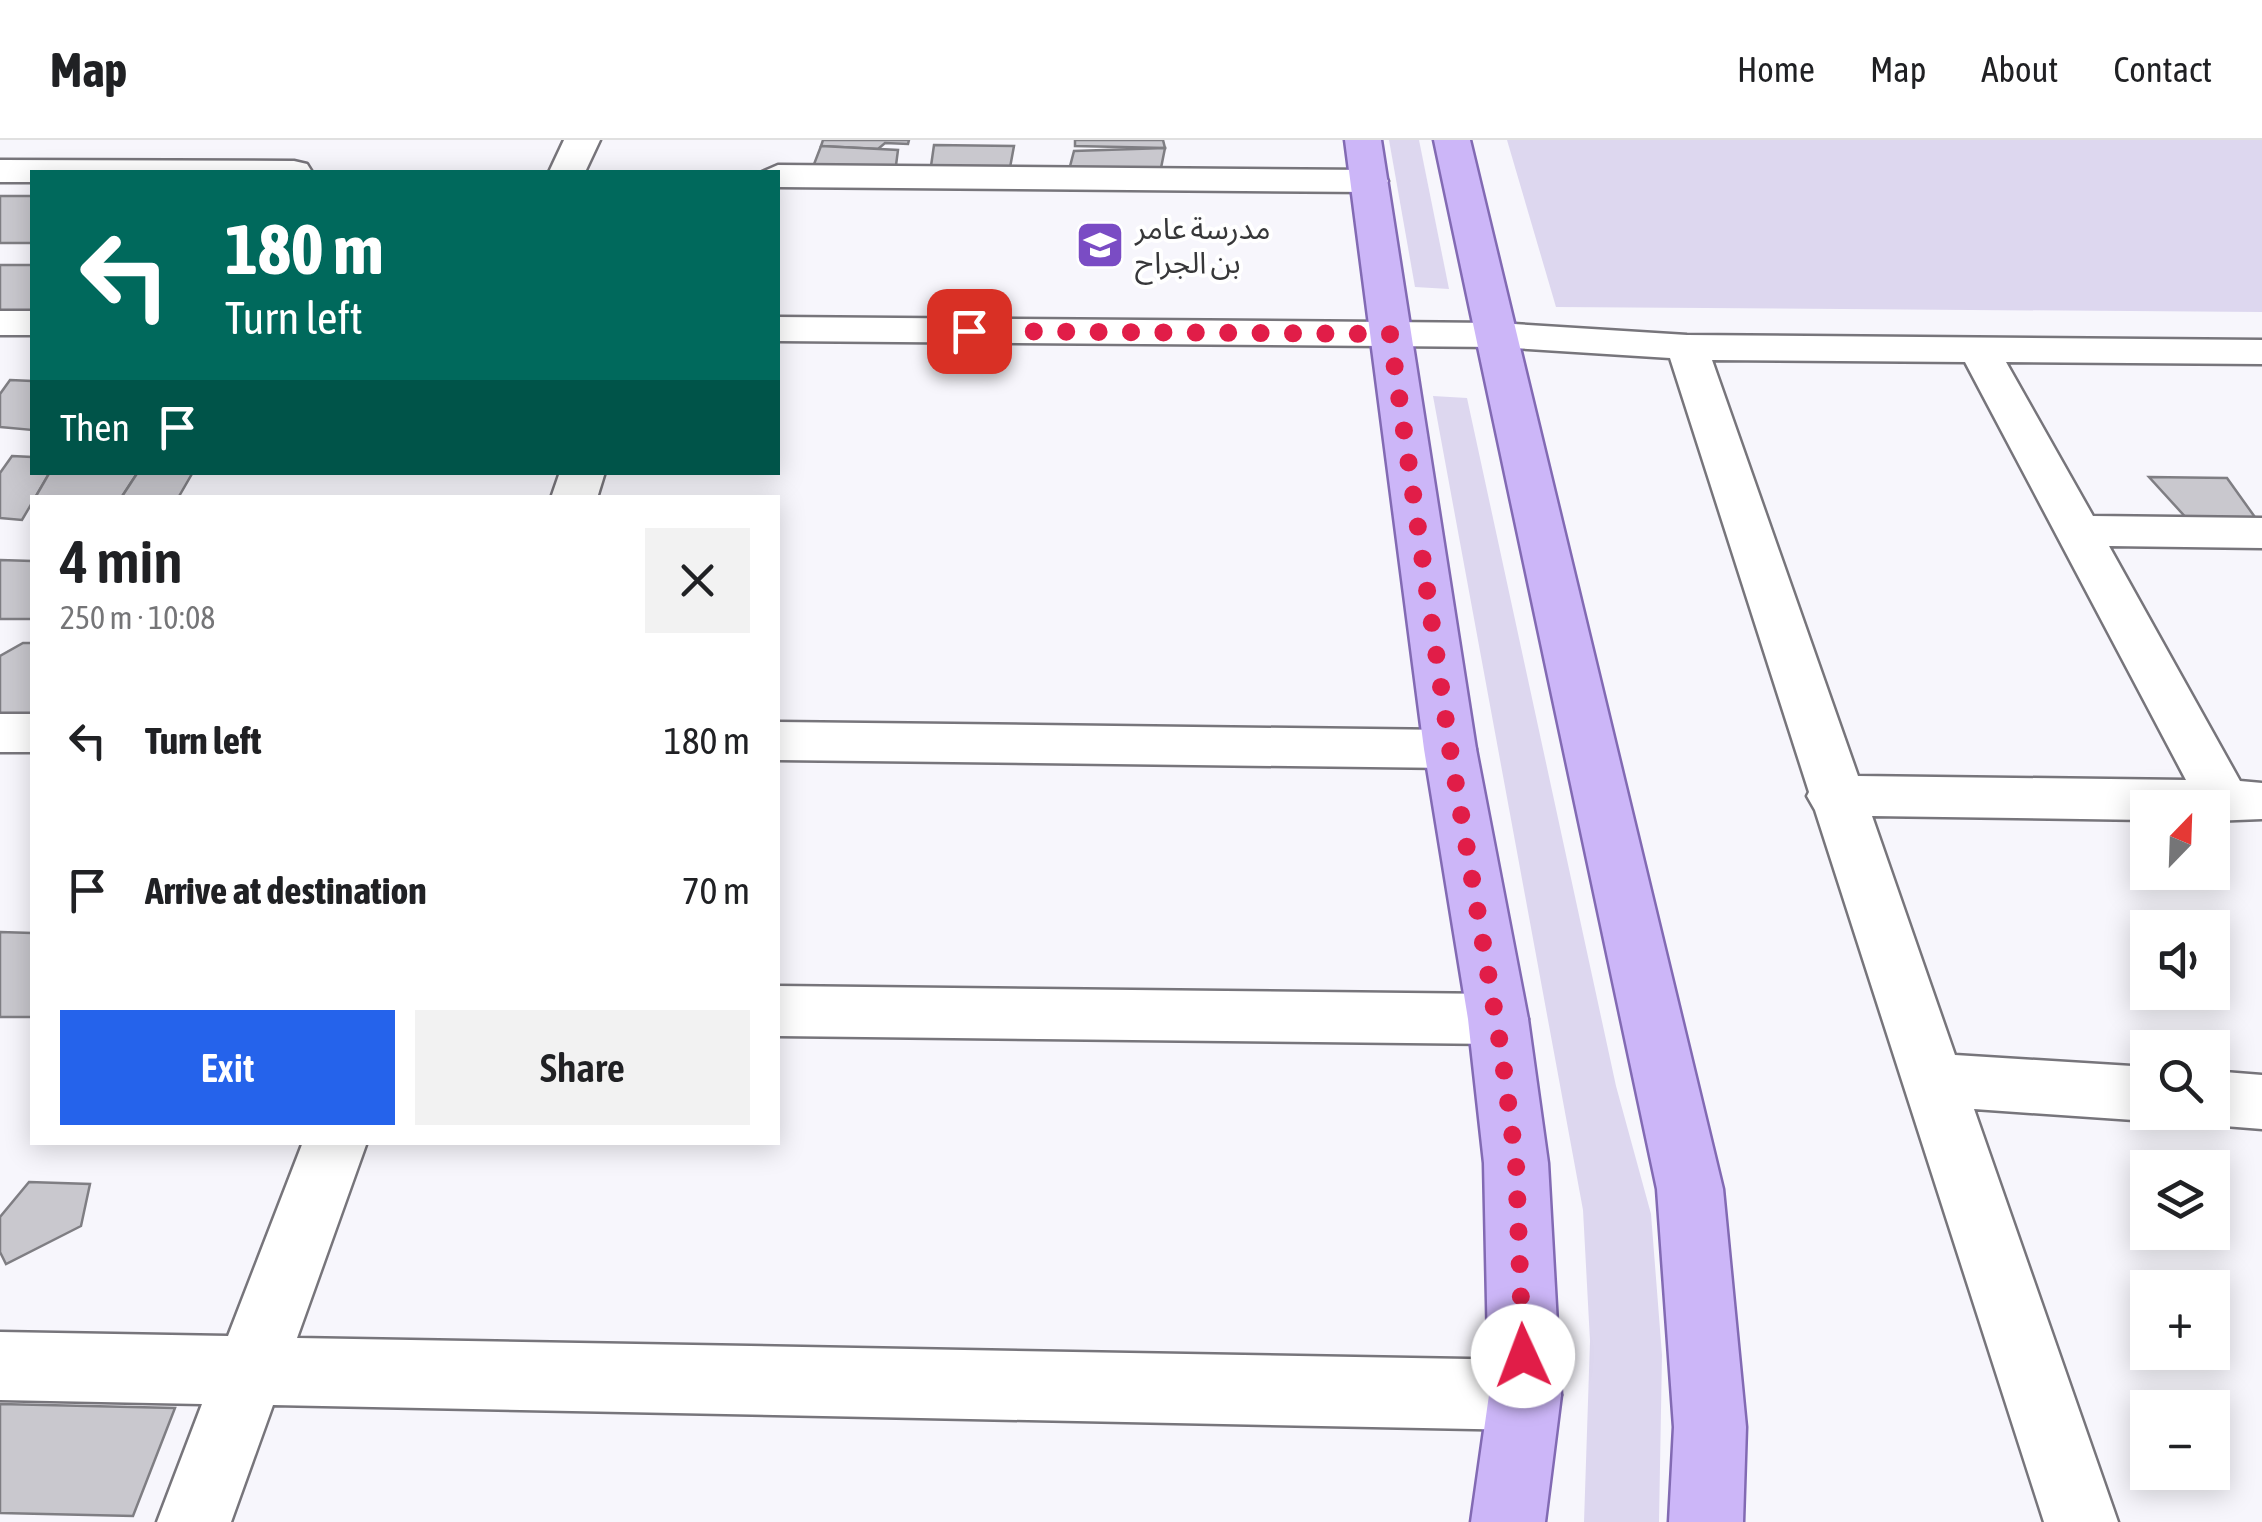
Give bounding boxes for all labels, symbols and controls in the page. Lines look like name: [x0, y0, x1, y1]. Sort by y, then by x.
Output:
text: Map: [50, 42, 127, 97]
text: Home: [1737, 49, 1815, 89]
text: Map: [1870, 49, 1926, 89]
text: About: [1981, 49, 2058, 89]
text: Contact: [2113, 49, 2212, 89]
text: 180 m: [225, 209, 384, 289]
icon: left: [60, 210, 190, 340]
place label: مدرسة عامر بن الجراح: [1134, 211, 1270, 285]
school or university icon: مدرسة عامر بن الجراح: [1074, 219, 1126, 271]
pin: [927, 289, 1012, 374]
text: Turn left: [225, 292, 363, 344]
icon: arrive: [942, 304, 997, 359]
icon: arrive: [150, 400, 205, 455]
text: Then: [60, 406, 130, 449]
text: 4 min: [60, 527, 183, 596]
button: close: [645, 528, 750, 633]
text: 250 m · 10:08: [60, 599, 215, 636]
icon: left: [60, 713, 115, 768]
text: Turn left: [145, 719, 261, 762]
text: 180 m: [664, 719, 750, 762]
north arrow: [2130, 790, 2230, 890]
map controls: [2130, 790, 2230, 1490]
icon: arrive: [60, 863, 115, 918]
text: Arrive at destination: [145, 869, 427, 912]
text: 70 m: [682, 869, 750, 912]
button: sound: [2130, 910, 2230, 1010]
button: Exit: [60, 1010, 395, 1125]
button: Share: [415, 1010, 750, 1125]
button: search: [2130, 1030, 2230, 1130]
button: layers: [2130, 1150, 2230, 1250]
button: +: [2130, 1270, 2230, 1370]
position arrow: [1471, 1304, 1575, 1408]
button: −: [2130, 1390, 2230, 1490]

